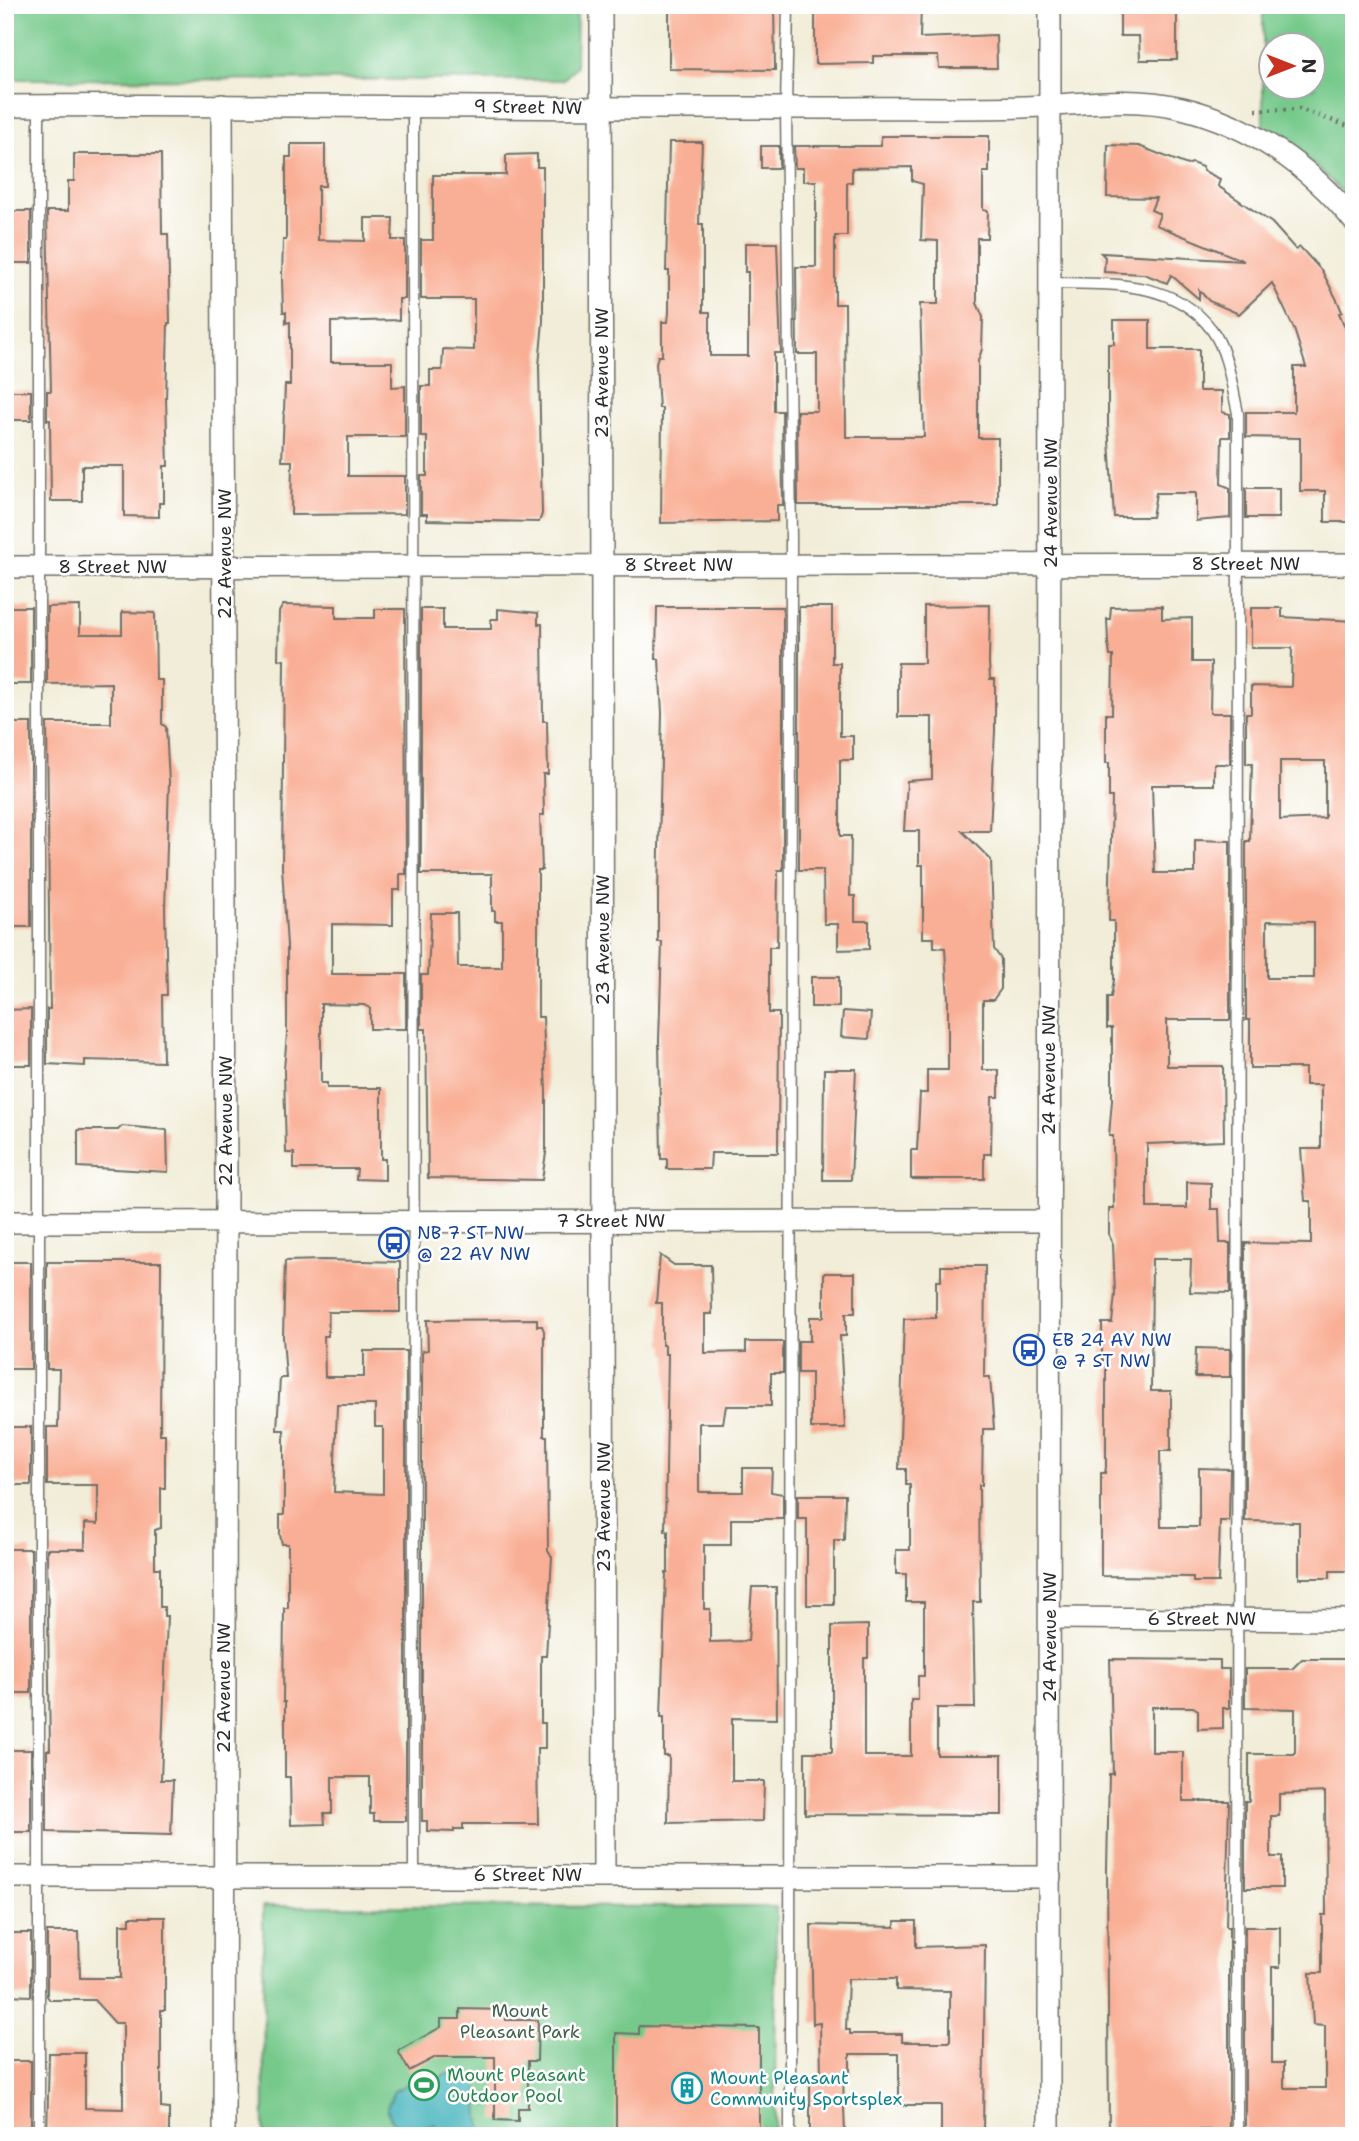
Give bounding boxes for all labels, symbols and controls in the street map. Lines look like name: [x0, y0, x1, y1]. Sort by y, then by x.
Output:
north arrow: [1258, 32, 1328, 102]
text: N: [1296, 58, 1321, 74]
street label: 9 Street NW: [473, 94, 583, 120]
street label: 23 Avenue NW: [590, 308, 614, 438]
street label: 24 Avenue NW: [1039, 438, 1063, 568]
street label: 22 Avenue NW: [213, 488, 237, 620]
street label: 8 Street NW: [1192, 552, 1300, 576]
street label: 8 Street NW: [625, 553, 733, 577]
street label: 8 Street NW: [59, 555, 167, 579]
street label: 23 Avenue NW: [591, 875, 615, 1005]
street label: 24 Avenue NW: [1037, 1005, 1061, 1135]
street label: 22 Avenue NW: [214, 1055, 238, 1187]
street label: 7 Street NW: [557, 1209, 665, 1233]
place label: NB 7 ST NW @ 22 AV NW: [417, 1221, 531, 1266]
bus stop icon: NB 7 ST NW @ 22 AV NW: [377, 1226, 411, 1260]
place label: EB 24 AV NW @ 7 ST NW: [1052, 1328, 1172, 1373]
bus stop icon: EB 24 AV NW @ 7 ST NW: [1012, 1333, 1046, 1367]
street label: 23 Avenue NW: [592, 1442, 616, 1572]
street label: 24 Avenue NW: [1038, 1572, 1062, 1702]
street label: 6 Street NW: [1148, 1607, 1256, 1631]
street label: 22 Avenue NW: [212, 1622, 236, 1754]
street label: 6 Street NW: [474, 1863, 582, 1887]
park label: Mount Pleasant Park: [460, 1999, 580, 2044]
place label: Mount Pleasant Outdoor Pool: [447, 2063, 586, 2108]
place label: Mount Pleasant Community Sportsplex: [710, 2066, 902, 2111]
sports icon: Mount Pleasant Outdoor Pool: [407, 2068, 441, 2102]
building icon: Mount Pleasant Community Sportsplex: [670, 2071, 704, 2105]

